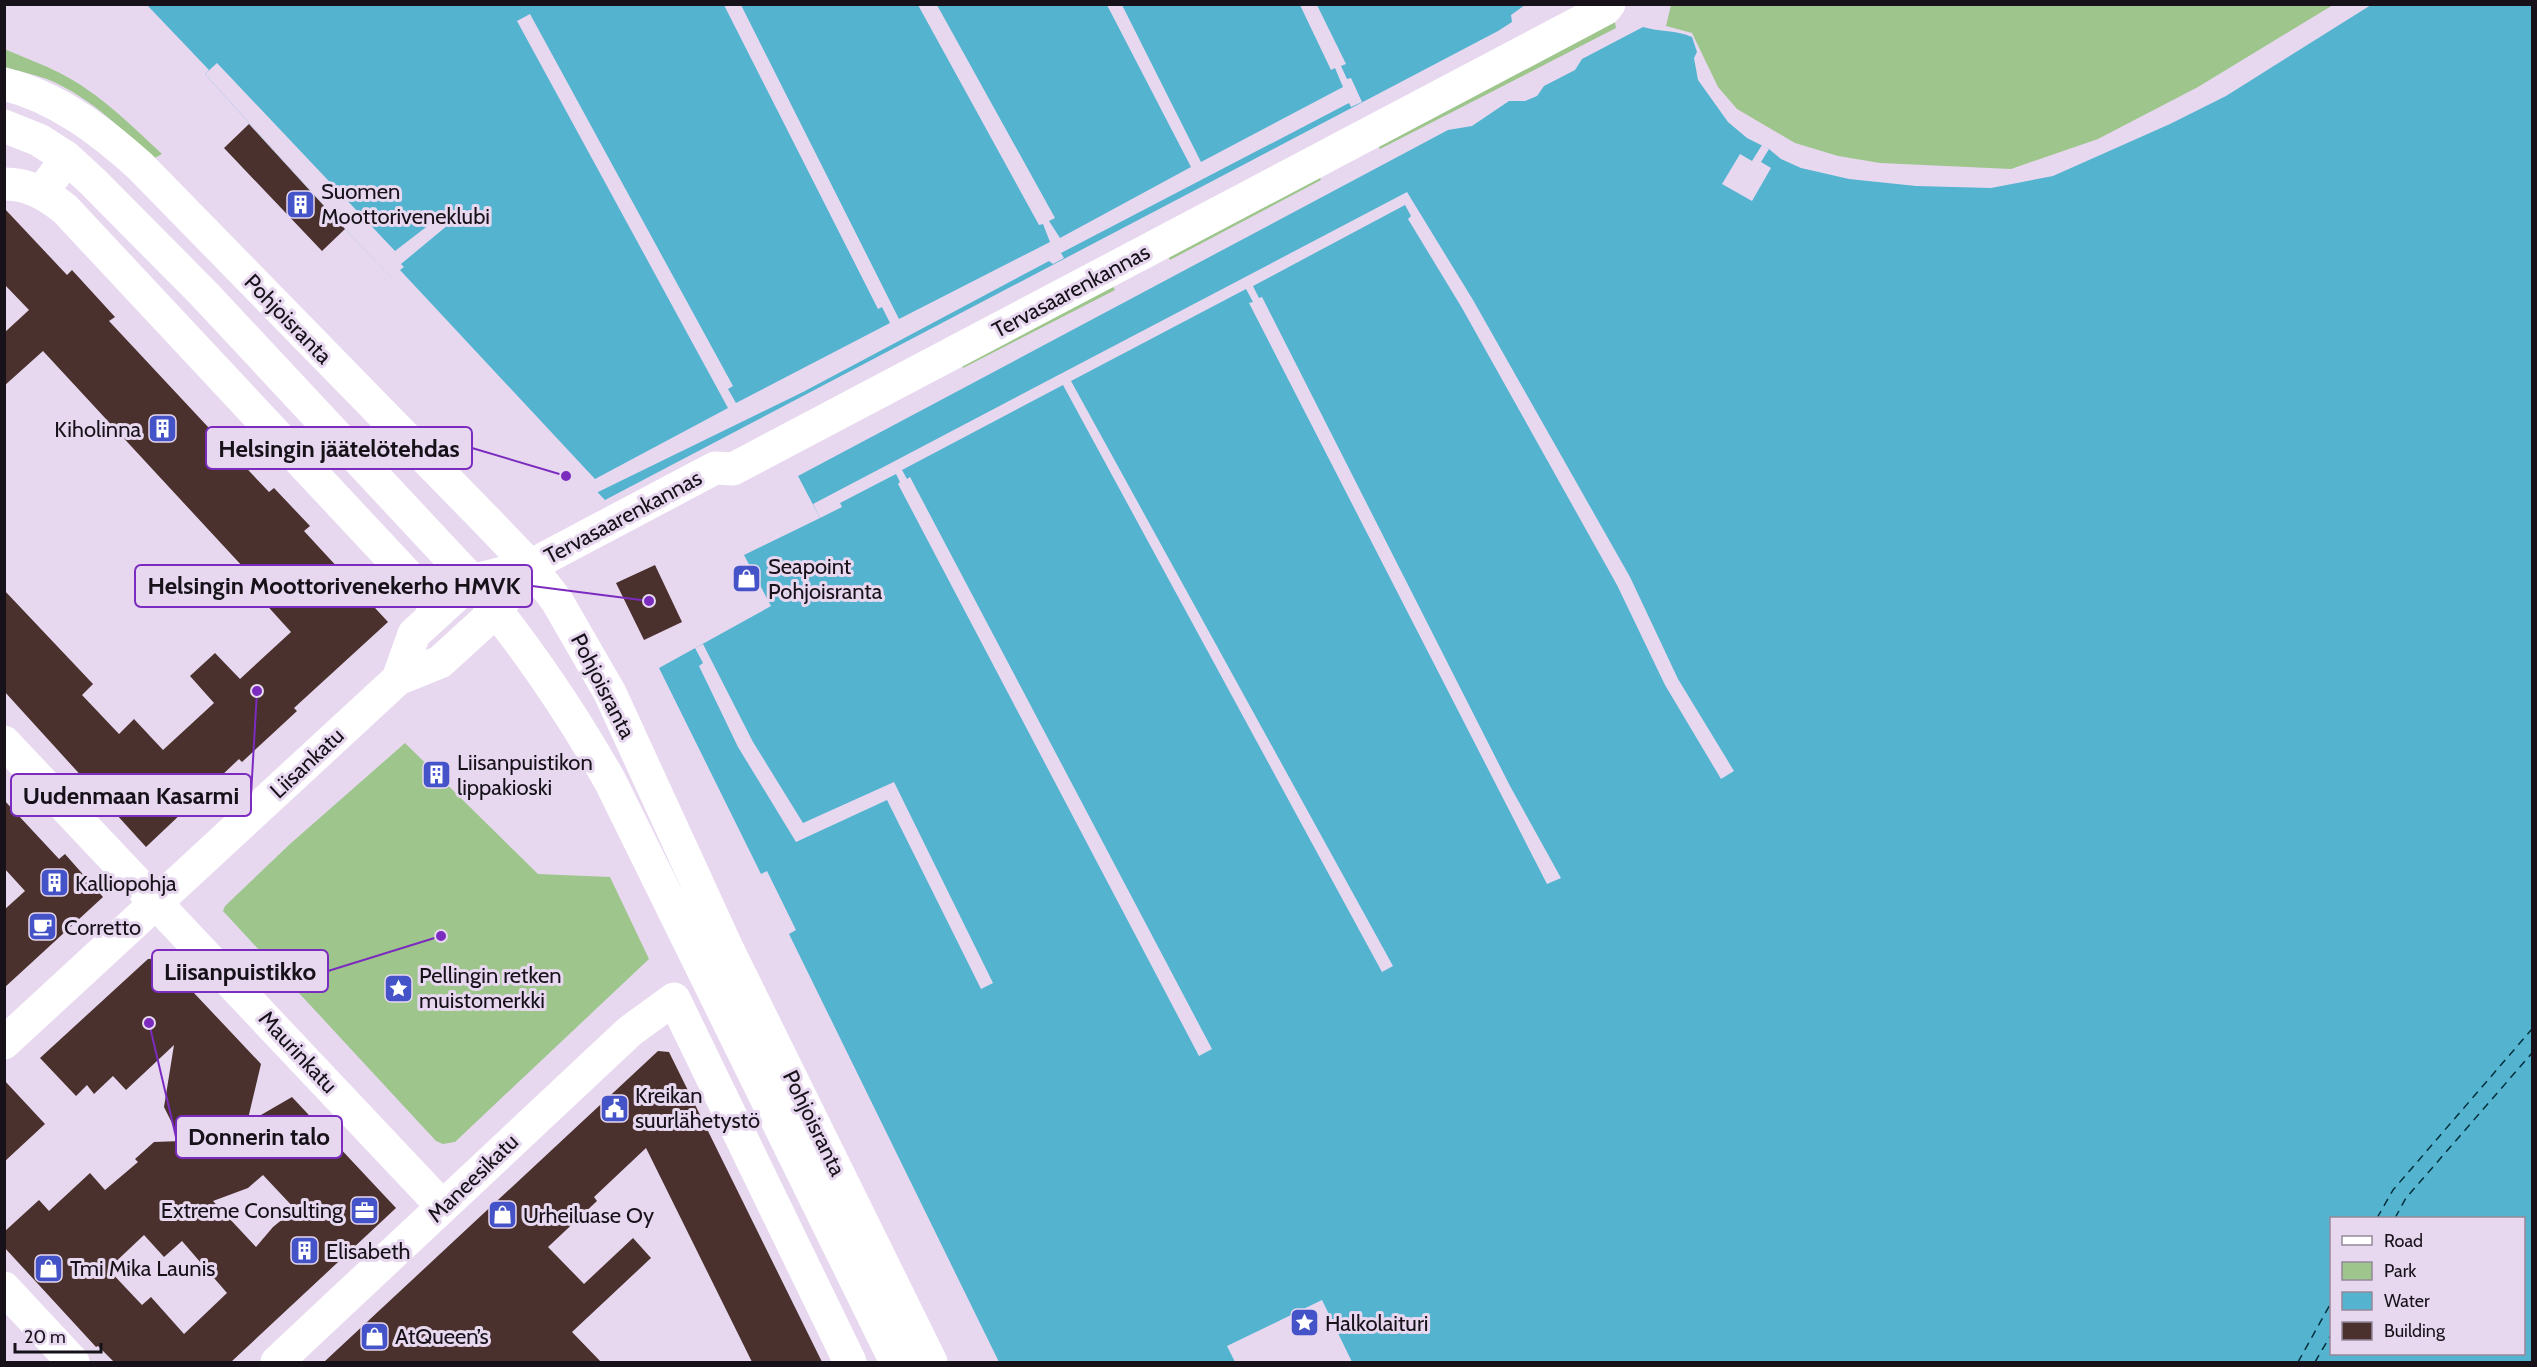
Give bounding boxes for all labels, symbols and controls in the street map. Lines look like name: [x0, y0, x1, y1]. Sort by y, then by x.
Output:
place label: Suomen Moottoriveneklubi: [321, 178, 490, 230]
building icon: Suomen Moottoriveneklubi: [284, 188, 316, 220]
street label: Tervasaarenkannas: [988, 238, 1154, 344]
street label: Pohjoisranta: [239, 269, 338, 370]
building icon: Kiholinna: [146, 413, 178, 445]
place label: Kiholinna: [54, 416, 141, 443]
callout: Helsingin jäätelötehdas: [206, 427, 472, 469]
text: Helsingin jäätelötehdas: [218, 434, 460, 463]
street label: Tervasaarenkannas: [540, 464, 706, 570]
place label: Seapoint Pohjoisranta: [768, 553, 883, 605]
shop icon: Seapoint Pohjoisranta: [731, 563, 763, 595]
callout: Helsingin Moottorivenekerho HMVK: [135, 565, 532, 607]
text: Helsingin Moottorivenekerho HMVK: [148, 571, 520, 600]
street label: Pohjoisranta: [565, 629, 641, 743]
street label: Liisankatu: [264, 722, 350, 804]
place label: Liisanpuistikon lippakioski: [457, 749, 593, 801]
building icon: Liisanpuistikon lippakioski: [420, 759, 452, 791]
callout: Uudenmaan Kasarmi: [11, 774, 251, 816]
text: Uudenmaan Kasarmi: [23, 781, 239, 810]
building icon: Kalliopohja: [38, 867, 70, 899]
place label: Kalliopohja: [75, 870, 177, 897]
cafe icon: Corretto: [27, 911, 59, 943]
place label: Corretto: [64, 914, 141, 941]
callout: Liisanpuistikko: [152, 950, 328, 992]
text: Liisanpuistikko: [164, 957, 316, 986]
place label: Pellingin retken muistomerkki: [419, 962, 561, 1014]
place icon: Pellingin retken muistomerkki: [382, 972, 414, 1004]
street label: Maurinkatu: [253, 1005, 343, 1099]
street label: Pohjoisranta: [777, 1066, 851, 1181]
place label: Kreikan suurlähetystö: [635, 1082, 760, 1134]
public building icon: Kreikan suurlähetystö: [598, 1092, 630, 1124]
callout: Donnerin talo: [176, 1116, 342, 1158]
text: Donnerin talo: [188, 1122, 330, 1151]
street label: Maneesikatu: [422, 1128, 524, 1228]
office icon: Extreme Consulting: [348, 1194, 380, 1226]
place label: Extreme Consulting: [161, 1197, 344, 1224]
shop icon: Urheiluase Oy: [486, 1199, 518, 1231]
place label: Urheiluase Oy: [523, 1202, 654, 1229]
legend: [2330, 1217, 2525, 1355]
text: Road: [2384, 1230, 2423, 1252]
building icon: Elisabeth: [289, 1235, 321, 1267]
place label: Elisabeth: [326, 1238, 411, 1265]
shop icon: Tmi Mika Launis: [33, 1252, 65, 1284]
place label: Tmi Mika Launis: [70, 1255, 215, 1282]
text: Park: [2384, 1260, 2417, 1282]
text: Water: [2384, 1290, 2430, 1312]
place icon: Halkolaituri: [1288, 1307, 1320, 1339]
place label: Halkolaituri: [1325, 1310, 1429, 1337]
scale bar: [15, 1316, 100, 1354]
shop icon: AtQueen’s: [358, 1320, 390, 1352]
text: Building: [2384, 1320, 2446, 1342]
place label: AtQueen’s: [395, 1323, 489, 1350]
text: 20 m: [24, 1326, 66, 1348]

